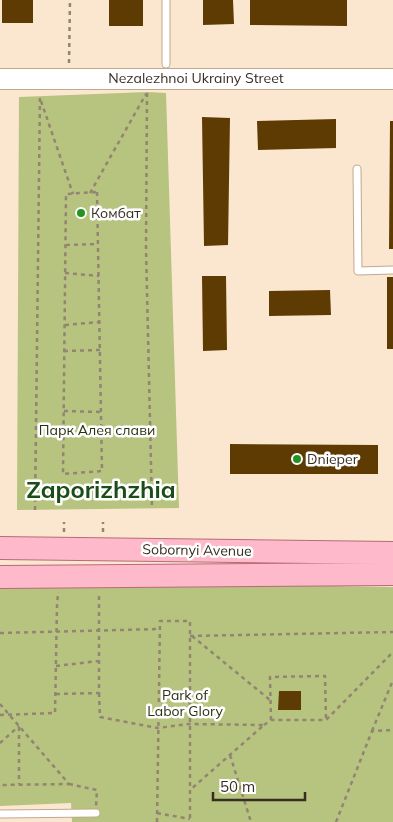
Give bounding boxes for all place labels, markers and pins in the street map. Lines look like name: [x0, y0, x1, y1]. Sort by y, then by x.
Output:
place label: Комбат: [91, 204, 141, 222]
marker: Комбат: [75, 207, 87, 219]
place label: Dnieper: [307, 450, 359, 468]
marker: Dnieper: [291, 453, 303, 465]

